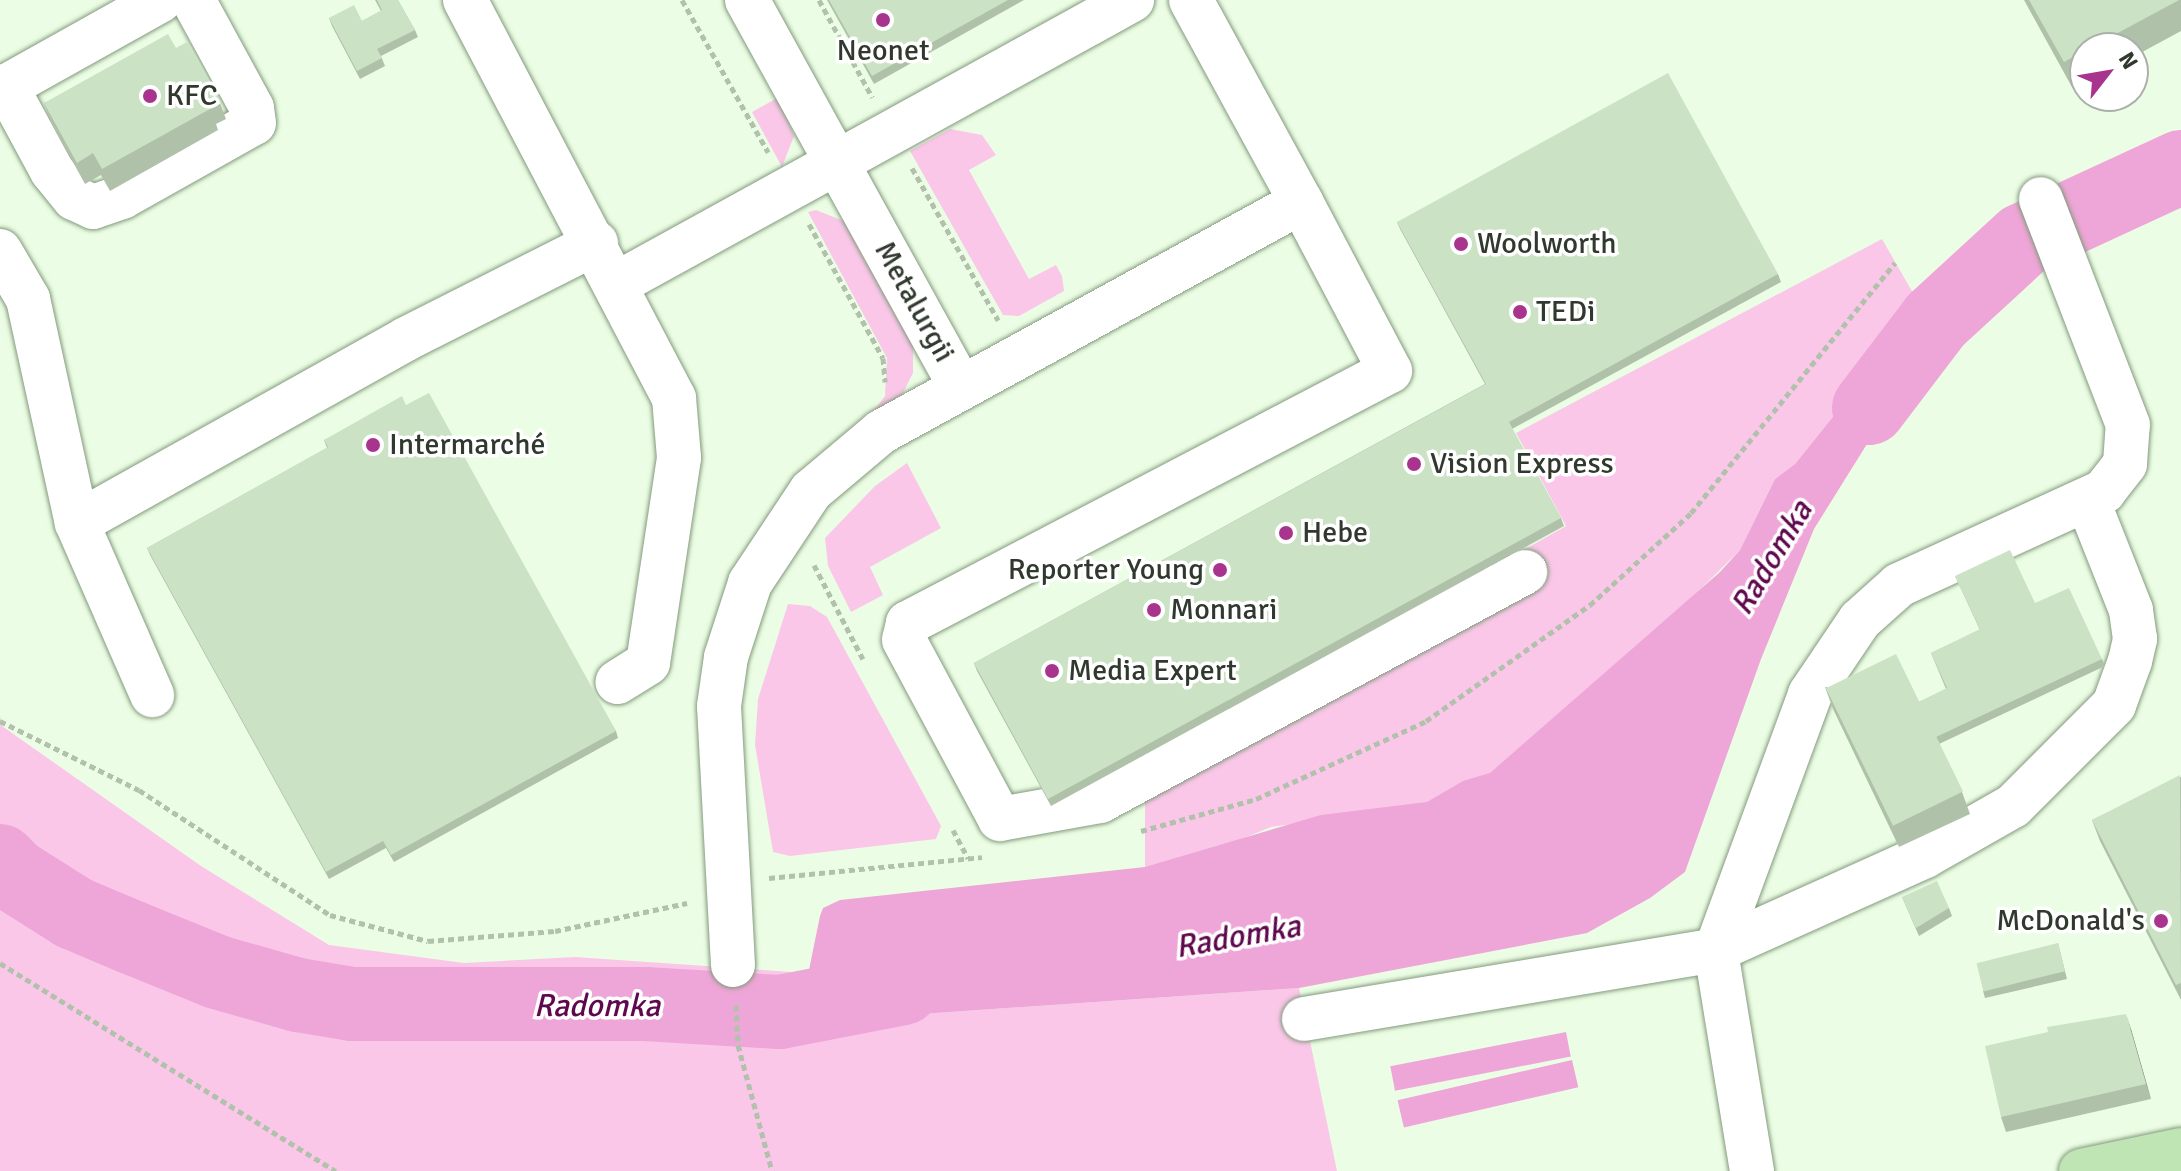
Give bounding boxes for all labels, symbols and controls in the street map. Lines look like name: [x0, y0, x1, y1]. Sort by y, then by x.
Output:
marker: Neonet: [874, 11, 892, 29]
north arrow: [2069, 32, 2149, 112]
place label: Neonet: [837, 33, 929, 69]
text: N: [2113, 47, 2144, 74]
place label: KFC: [166, 78, 218, 114]
marker: KFC: [141, 87, 159, 105]
place label: Woolworth: [1477, 226, 1616, 262]
street label: Metalurgii: [866, 235, 962, 369]
marker: Woolworth: [1452, 235, 1470, 253]
place label: TEDi: [1536, 294, 1595, 330]
marker: TEDi: [1511, 303, 1529, 321]
place label: Intermarché: [389, 427, 546, 463]
marker: Intermarché: [364, 436, 382, 454]
place label: Vision Express: [1430, 446, 1614, 482]
marker: Vision Express: [1405, 455, 1423, 473]
water label: Radomka: [1723, 494, 1821, 622]
place label: Hebe: [1302, 515, 1368, 551]
marker: Hebe: [1277, 524, 1295, 542]
place label: Reporter Young: [1008, 552, 1204, 588]
marker: Reporter Young: [1211, 561, 1229, 579]
place label: Monnari: [1170, 592, 1277, 628]
marker: Monnari: [1145, 601, 1163, 619]
place label: Media Expert: [1068, 653, 1237, 689]
marker: Media Expert: [1043, 662, 1061, 680]
place label: McDonald's: [1996, 903, 2145, 939]
water label: Radomka: [1172, 907, 1304, 967]
marker: McDonald's: [2152, 912, 2170, 930]
water label: Radomka: [534, 987, 660, 1025]

